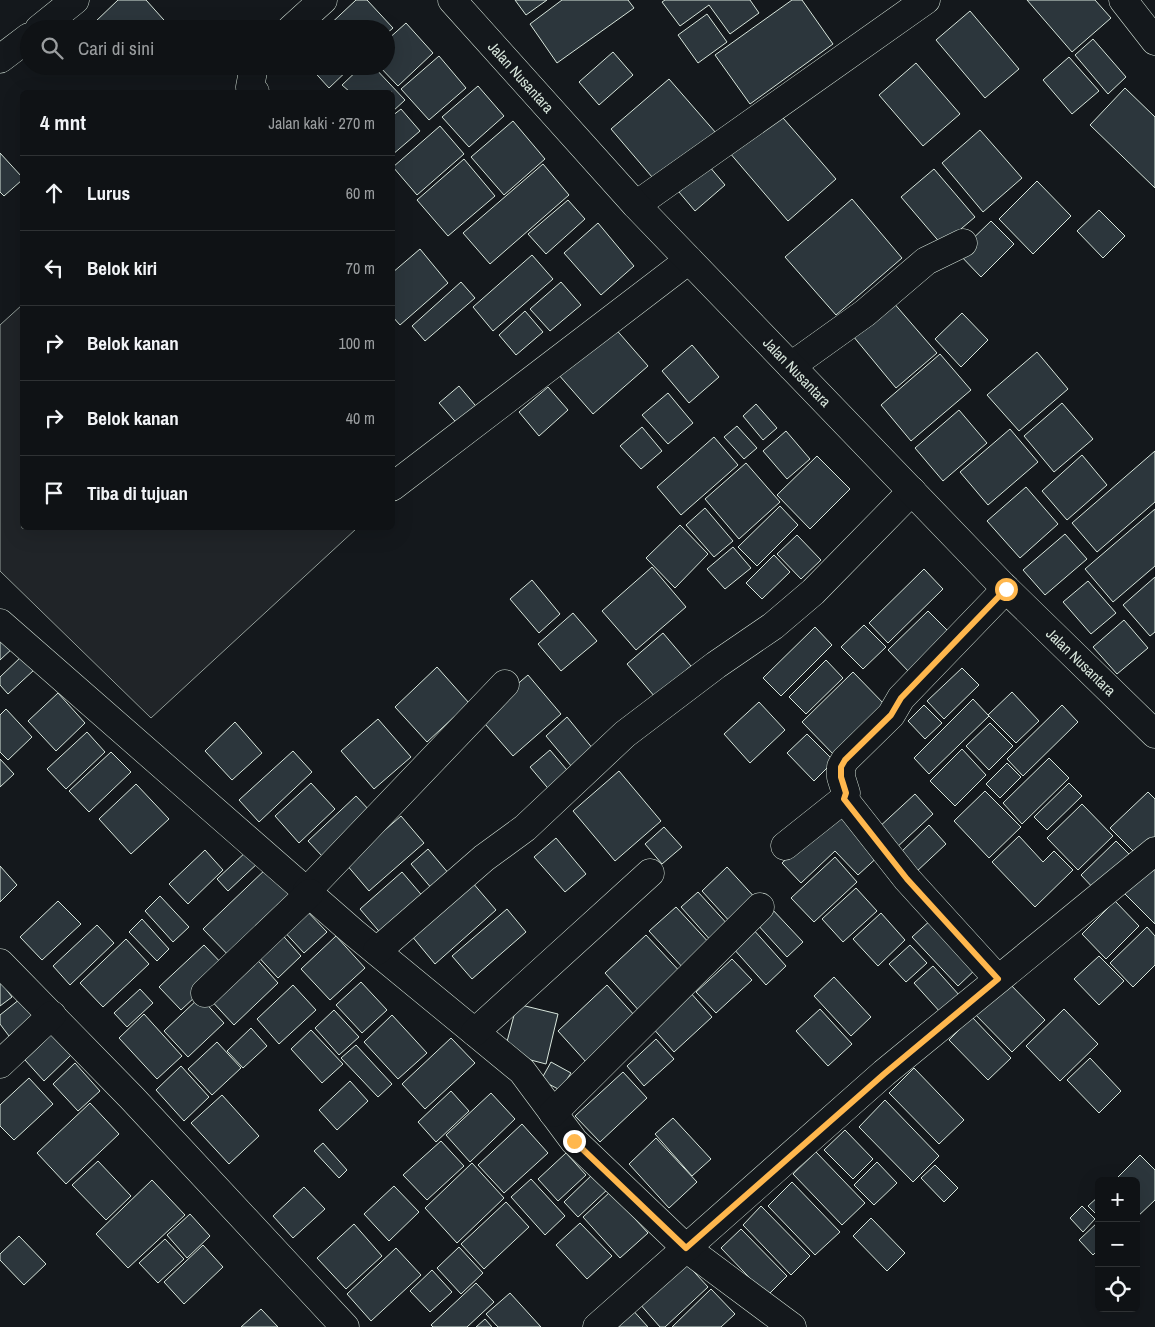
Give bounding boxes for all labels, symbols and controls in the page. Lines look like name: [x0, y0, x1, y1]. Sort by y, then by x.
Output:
search box: [20, 20, 395, 75]
icon: search: [38, 34, 66, 62]
text: Cari di sini: [78, 35, 154, 61]
street label: Jalan Nusantara: [483, 37, 559, 117]
text: 4 mnt: [40, 108, 86, 137]
text: Jalan kaki · 270 m: [269, 112, 375, 134]
icon: ahead: [40, 179, 68, 207]
text: Lurus: [87, 180, 130, 206]
text: 60 m: [346, 182, 375, 204]
icon: left: [40, 254, 68, 282]
text: Belok kiri: [87, 255, 157, 281]
text: 70 m: [346, 257, 375, 279]
icon: right: [40, 329, 68, 357]
text: Belok kanan: [87, 330, 179, 356]
text: 100 m: [339, 332, 375, 354]
street label: Jalan Nusantara: [758, 332, 836, 412]
icon: right: [40, 404, 68, 432]
text: Belok kanan: [87, 405, 179, 431]
text: 40 m: [346, 407, 375, 429]
icon: arrive: [40, 479, 68, 507]
text: Tiba di tujuan: [87, 480, 188, 506]
route start: [995, 578, 1018, 601]
street label: Jalan Nusantara: [1041, 623, 1121, 701]
route end: [563, 1130, 586, 1153]
map controls: [1095, 1177, 1140, 1312]
button: +: [1095, 1177, 1140, 1222]
button: −: [1095, 1222, 1140, 1267]
button: locate: [1095, 1267, 1140, 1312]

